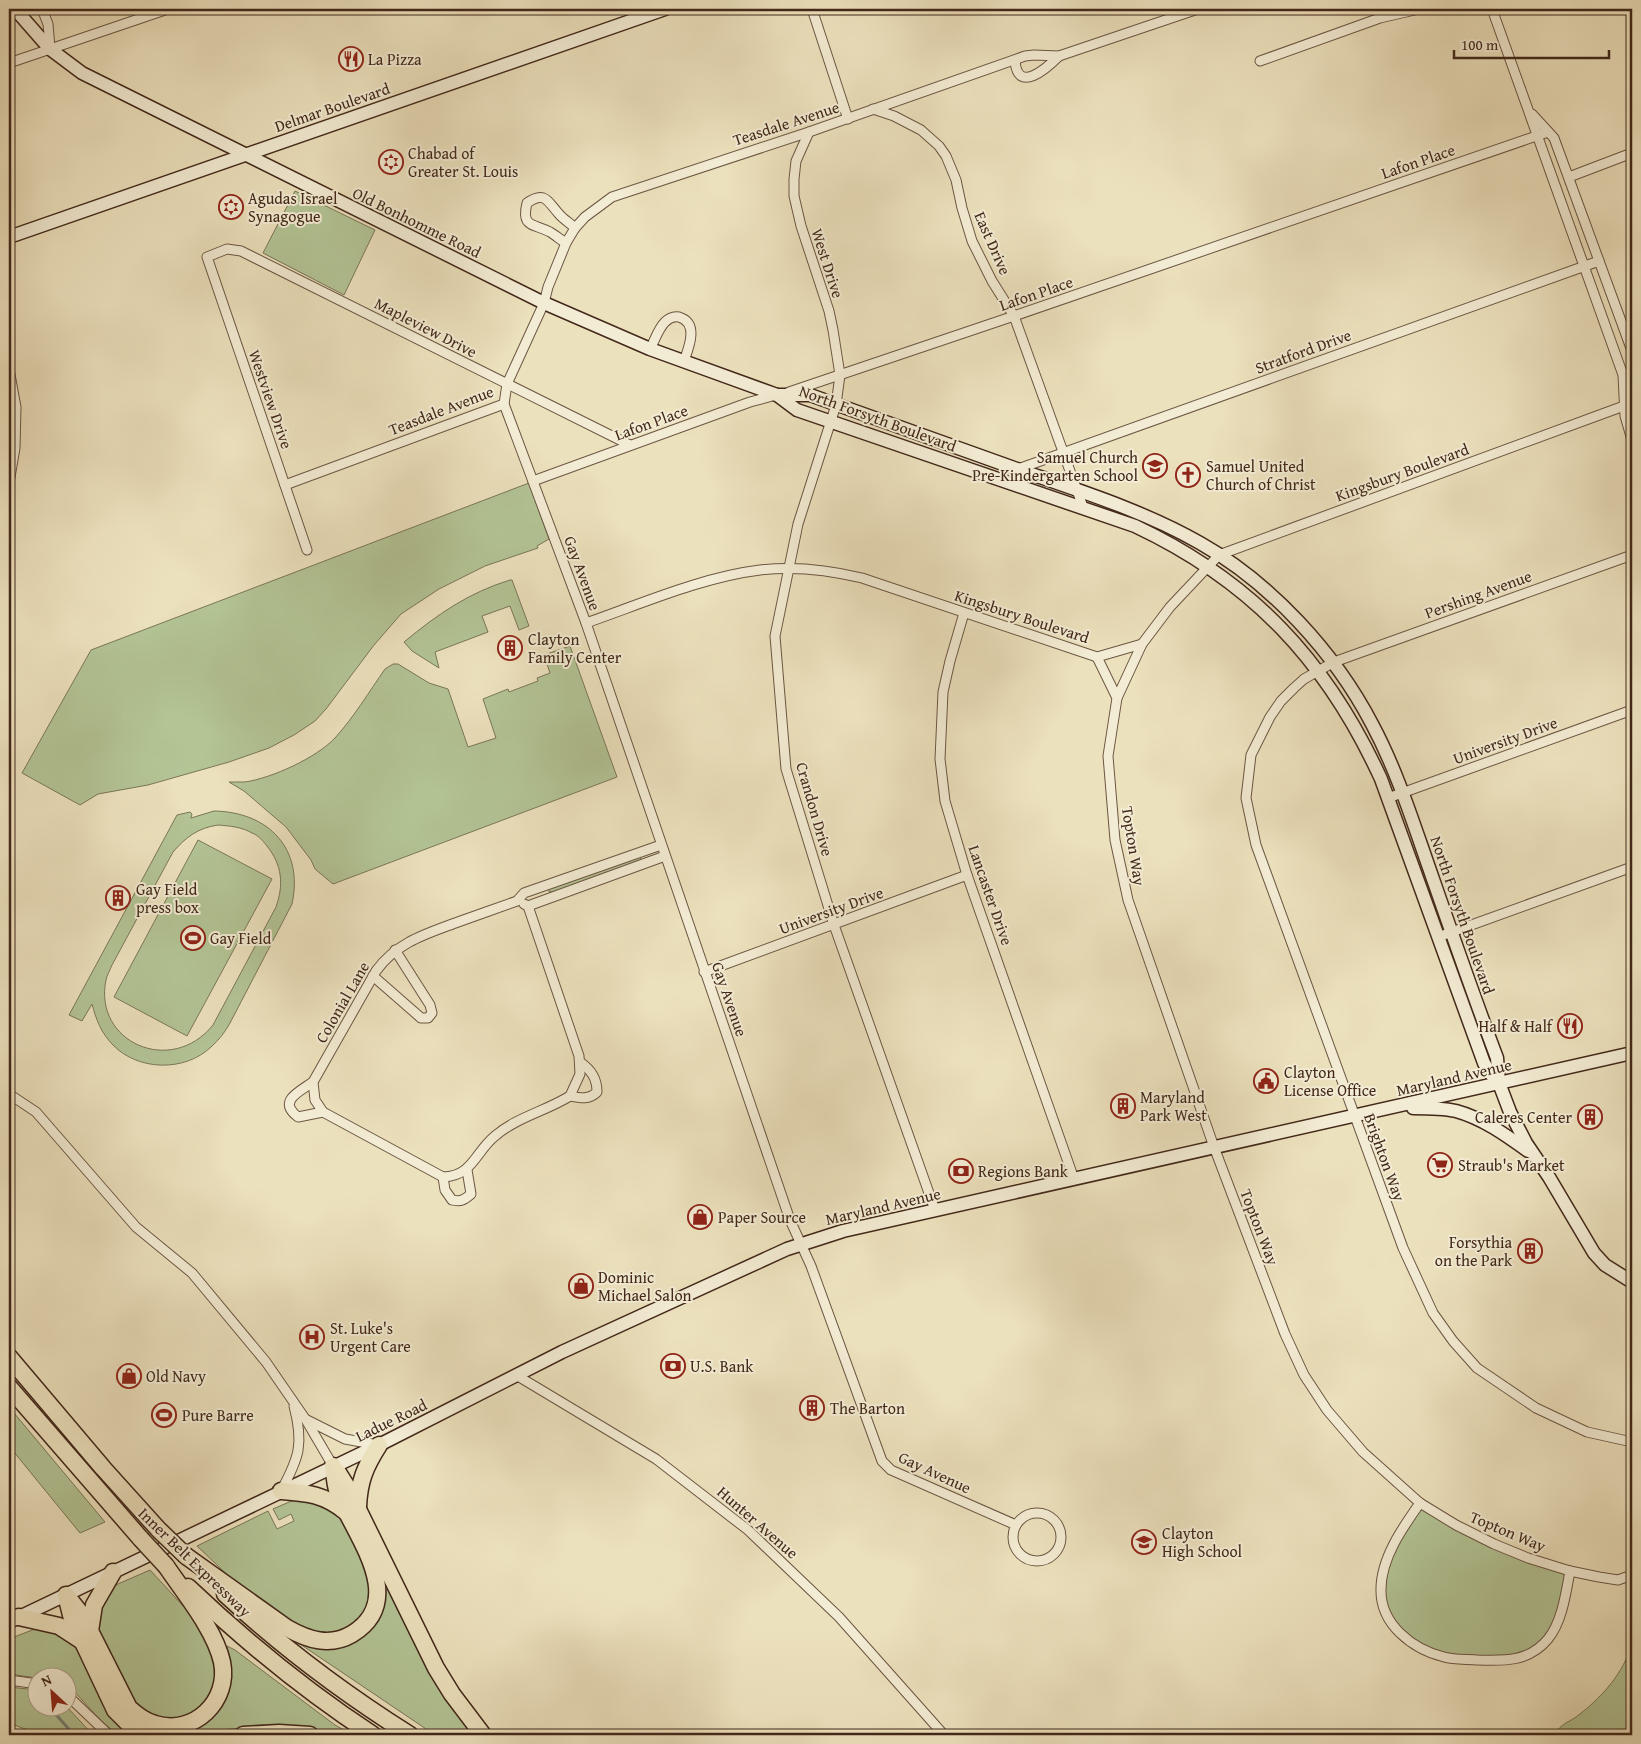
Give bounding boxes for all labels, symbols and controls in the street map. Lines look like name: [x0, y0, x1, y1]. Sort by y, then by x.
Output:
scale bar: [1454, 28, 1608, 60]
text: 100 m: [1461, 34, 1499, 55]
restaurant icon: La Pizza: [338, 46, 364, 72]
place label: La Pizza: [368, 47, 422, 71]
street label: Delmar Boulevard: [271, 76, 393, 138]
street label: Teasdale Avenue: [730, 95, 842, 151]
street label: Lafon Place: [1378, 137, 1458, 185]
place label: Chabad of Greater St. Louis: [408, 141, 518, 183]
synagogue icon: Chabad of Greater St. Louis: [378, 149, 404, 175]
street label: Old Bonhomme Road: [349, 180, 486, 264]
place label: Agudas Israel Synagogue: [248, 186, 338, 228]
synagogue icon: Agudas Israel Synagogue: [218, 194, 244, 220]
street label: East Drive: [968, 207, 1018, 279]
street label: West Drive: [805, 225, 851, 301]
street label: Lafon Place: [996, 269, 1076, 317]
street label: Mapleview Drive: [371, 291, 481, 363]
street label: Stratford Drive: [1252, 322, 1354, 380]
street label: Westview Drive: [243, 346, 299, 452]
street label: North Forsyth Boulevard: [796, 378, 960, 458]
street label: Teasdale Avenue: [385, 379, 497, 441]
street label: Lafon Place: [611, 398, 691, 446]
street label: Kingsbury Boulevard: [1332, 437, 1472, 507]
place label: Samuel Church Pre-Kindergarten School: [972, 445, 1139, 487]
school or university icon: Samuel Church Pre-Kindergarten School: [1142, 453, 1168, 479]
place label: Samuel United Church of Christ: [1206, 454, 1316, 496]
church icon: Samuel United Church of Christ: [1175, 462, 1201, 488]
street label: Gay Avenue: [558, 532, 608, 614]
street label: Pershing Avenue: [1421, 564, 1535, 624]
street label: Kingsbury Boulevard: [952, 583, 1093, 649]
place label: Clayton Family Center: [528, 627, 622, 669]
building icon: Clayton Family Center: [497, 635, 523, 661]
street label: University Drive: [1449, 710, 1561, 770]
street label: Crandon Drive: [790, 759, 840, 859]
street label: Topton Way: [1116, 805, 1152, 887]
street label: North Forsyth Boulevard: [1425, 833, 1501, 998]
street label: Lancaster Drive: [963, 842, 1019, 948]
place label: Gay Field press box: [136, 877, 200, 919]
street label: University Drive: [775, 880, 887, 940]
building icon: Gay Field press box: [105, 885, 131, 911]
sports icon: Gay Field: [180, 925, 206, 951]
place label: Gay Field: [210, 926, 272, 950]
street label: Colonial Lane: [309, 957, 375, 1047]
street label: Gay Avenue: [706, 958, 754, 1040]
restaurant icon: Half & Half: [1557, 1013, 1583, 1039]
place label: Half & Half: [1479, 1014, 1554, 1038]
street label: Maryland Avenue: [1394, 1052, 1514, 1102]
place label: Clayton License Office: [1284, 1060, 1376, 1102]
public building icon: Clayton License Office: [1253, 1068, 1279, 1094]
place label: Maryland Park West: [1140, 1085, 1207, 1127]
building icon: Maryland Park West: [1110, 1093, 1136, 1119]
building icon: Caleres Center: [1577, 1104, 1603, 1130]
place label: Caleres Center: [1475, 1105, 1572, 1129]
street label: Brighton Way: [1358, 1110, 1412, 1204]
supermarket icon: Straub's Market: [1427, 1152, 1453, 1178]
place label: Straub's Market: [1458, 1153, 1565, 1177]
bank icon: Regions Bank: [948, 1158, 974, 1184]
place label: Regions Bank: [978, 1159, 1069, 1183]
street label: Maryland Avenue: [823, 1181, 943, 1231]
street label: Topton Way: [1234, 1185, 1286, 1269]
shop icon: Paper Source: [687, 1204, 713, 1230]
place label: Paper Source: [718, 1205, 806, 1229]
place label: Forsythia on the Park: [1435, 1230, 1513, 1272]
building icon: Forsythia on the Park: [1517, 1238, 1543, 1264]
place label: Dominic Michael Salon: [598, 1265, 692, 1307]
shop icon: Dominic Michael Salon: [568, 1273, 594, 1299]
place label: St. Luke's Urgent Care: [330, 1316, 411, 1358]
hospital icon: St. Luke's Urgent Care: [299, 1324, 325, 1350]
bank icon: U.S. Bank: [660, 1353, 686, 1379]
place label: U.S. Bank: [690, 1354, 754, 1378]
shop icon: Old Navy: [116, 1363, 142, 1389]
place label: Old Navy: [146, 1364, 206, 1388]
street label: Ladue Road: [351, 1392, 431, 1448]
building icon: The Barton: [799, 1395, 825, 1421]
place label: The Barton: [830, 1396, 905, 1420]
sports icon: Pure Barre: [151, 1402, 177, 1428]
place label: Pure Barre: [182, 1403, 254, 1427]
street label: Gay Avenue: [895, 1445, 975, 1499]
street label: Hunter Avenue: [712, 1480, 804, 1564]
street label: Inner Belt Expressway: [133, 1502, 257, 1622]
street label: Topton Way: [1467, 1504, 1550, 1558]
place label: Clayton High School: [1162, 1521, 1243, 1563]
school or university icon: Clayton High School: [1131, 1529, 1157, 1555]
north arrow: [28, 1666, 78, 1716]
text: N: [38, 1669, 55, 1691]

